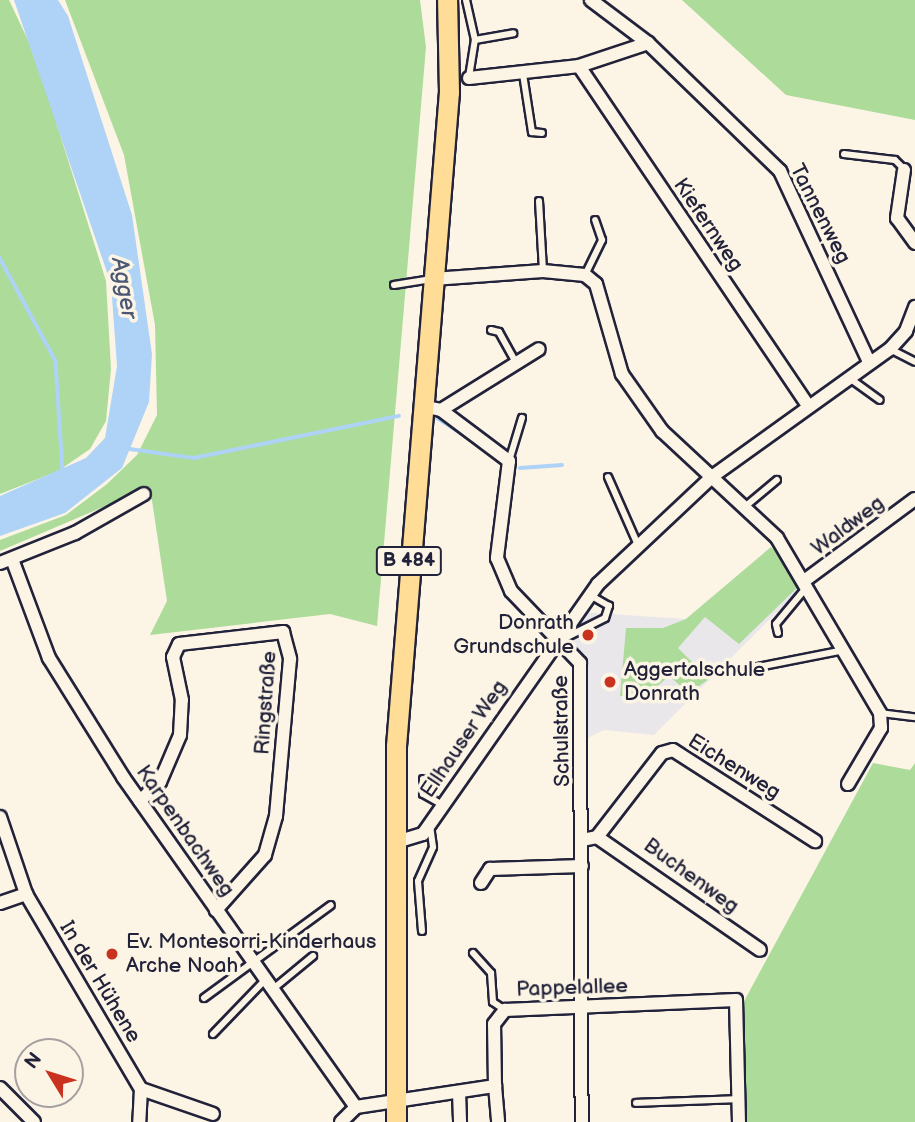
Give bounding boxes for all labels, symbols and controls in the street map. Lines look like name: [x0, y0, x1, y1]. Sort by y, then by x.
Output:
street label: Tannenweg: [784, 160, 856, 268]
street label: Kiefernweg: [668, 174, 748, 276]
water label: Agger: [105, 255, 143, 321]
street label: Waldweg: [807, 491, 889, 561]
road number: B 484: [376, 546, 442, 576]
place label: Donrath Grundschule: [453, 610, 574, 660]
marker: Donrath Grundschule: [580, 627, 596, 643]
street label: Ringstraße: [250, 650, 282, 756]
place label: Aggertalschule Donrath: [624, 657, 765, 707]
marker: Aggertalschule Donrath: [602, 674, 618, 690]
street label: Ellhauser Weg: [415, 675, 513, 803]
street label: Schulstraße: [548, 675, 576, 787]
street label: Eichenweg: [683, 729, 785, 805]
street label: Karpenbachweg: [130, 761, 240, 901]
street label: Buchenweg: [638, 833, 744, 919]
street label: In der Hühene: [54, 917, 146, 1047]
place label: Ev. Montesorri-Kinderhaus Arche Noah: [126, 929, 376, 979]
marker: Ev. Montesorri-Kinderhaus Arche Noah: [104, 946, 120, 962]
street label: Pappelallee: [516, 973, 628, 1003]
north arrow: [14, 1038, 84, 1108]
text: N: [20, 1048, 47, 1074]

